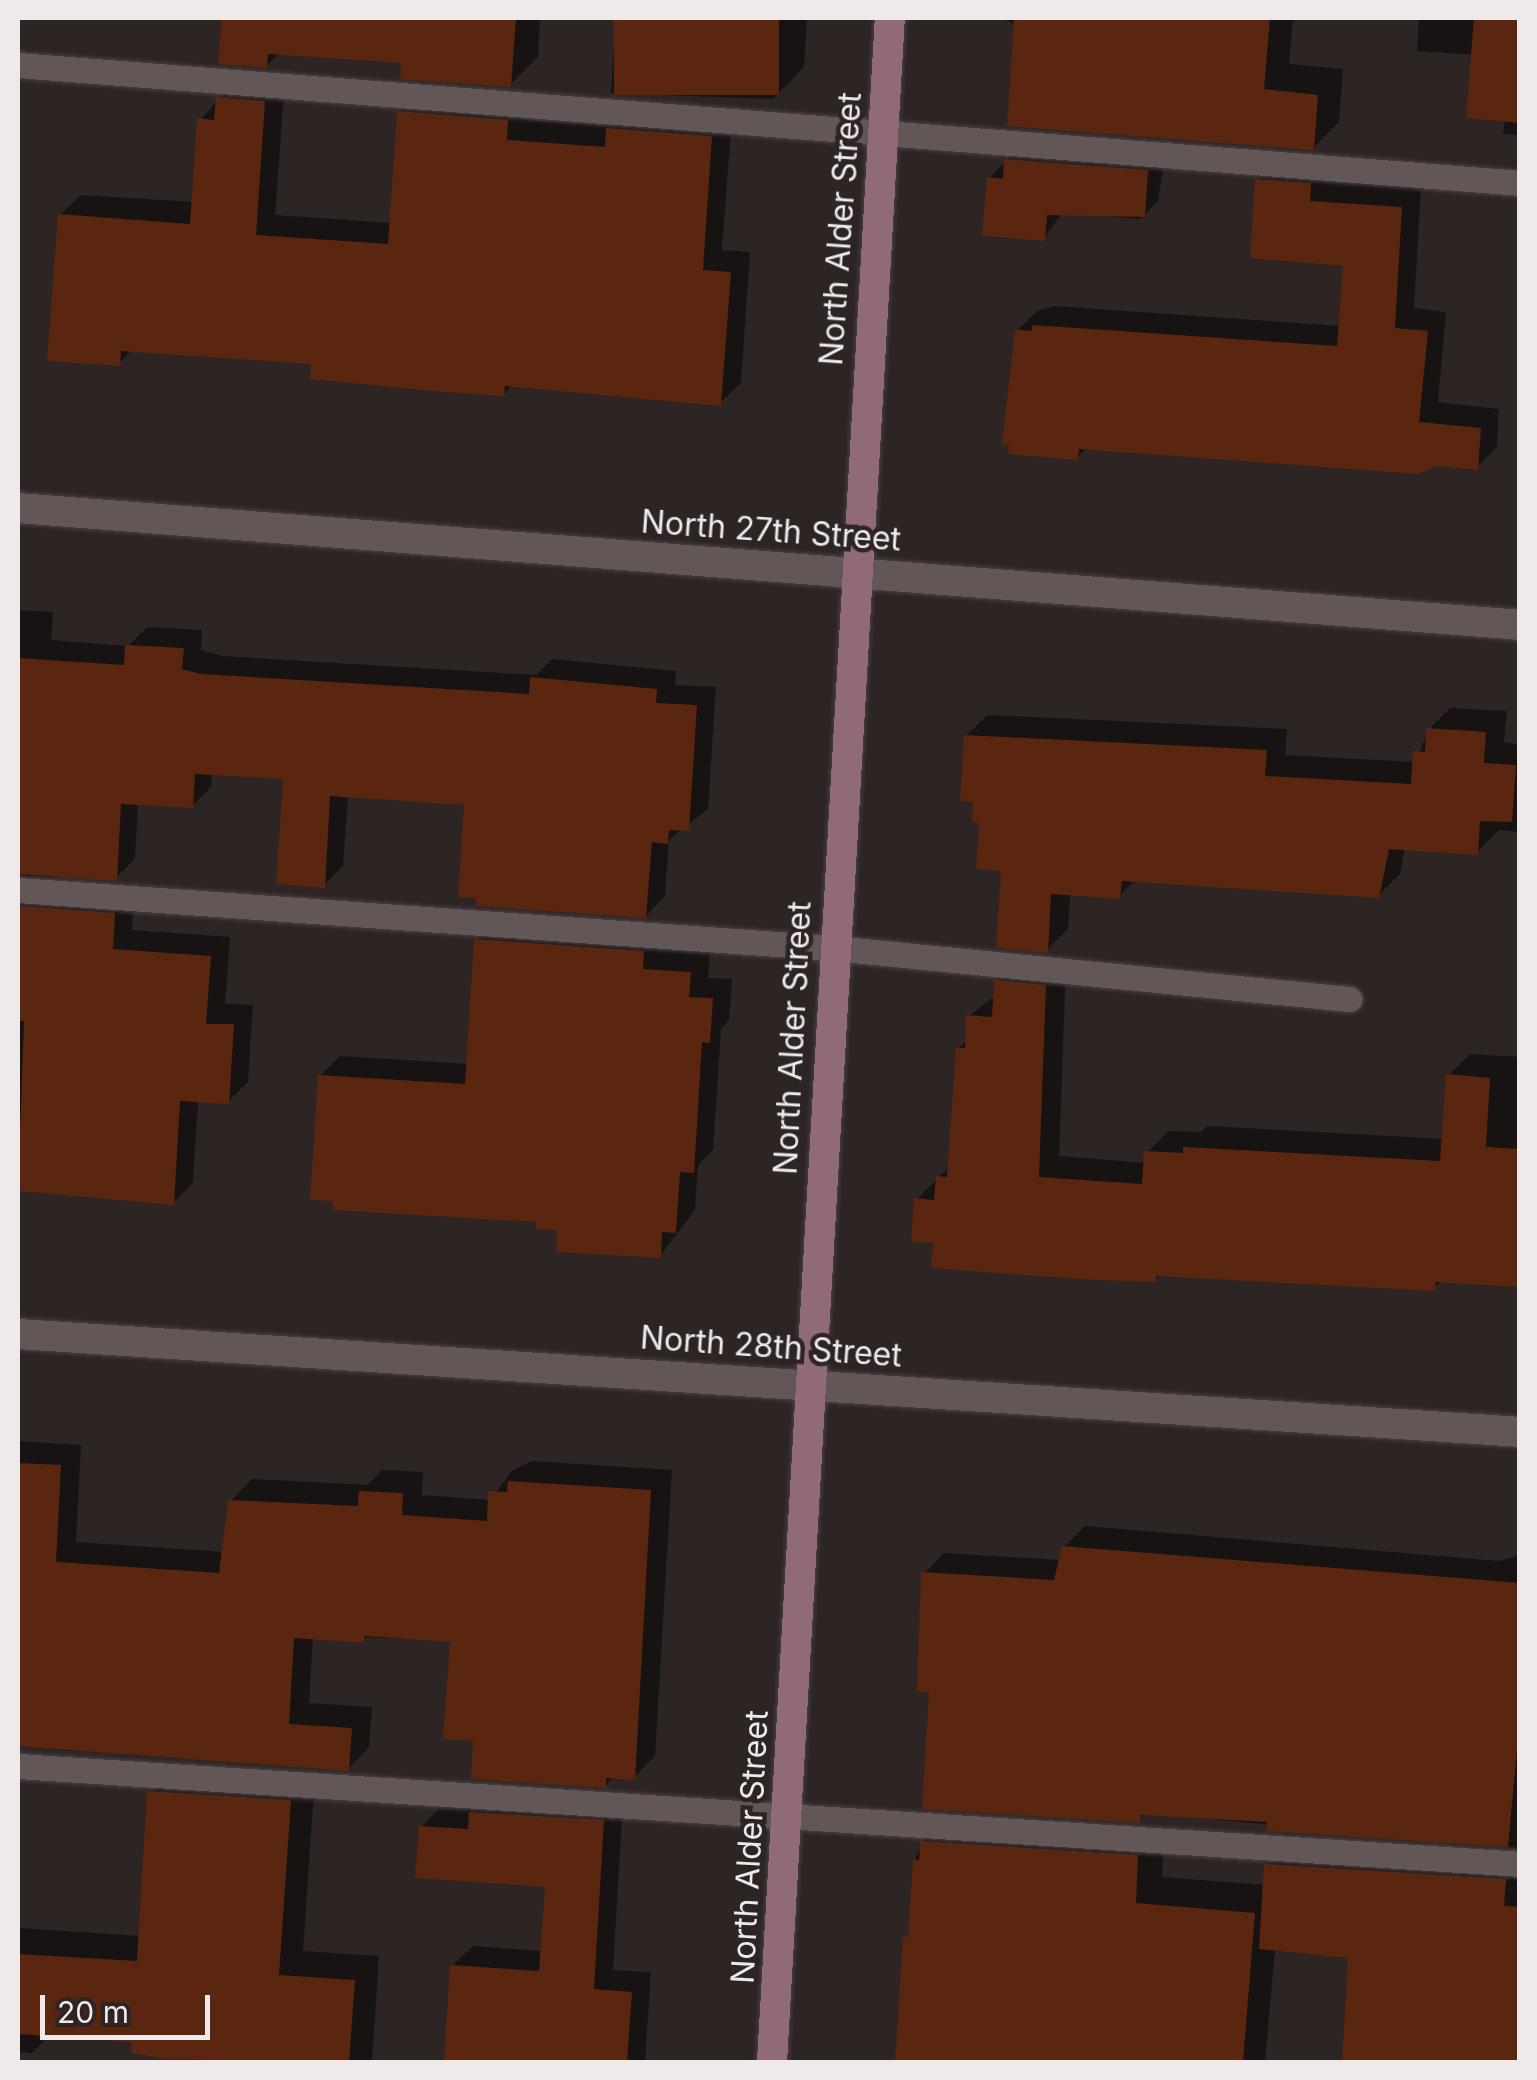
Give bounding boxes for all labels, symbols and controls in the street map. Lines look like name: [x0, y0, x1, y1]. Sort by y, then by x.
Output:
street label: North Alder Street: [812, 91, 870, 367]
street label: North 27th Street: [640, 503, 902, 559]
street label: North Alder Street: [767, 900, 819, 1176]
street label: North 28th Street: [639, 1319, 903, 1375]
street label: North Alder Street: [724, 1709, 776, 1985]
scale bar: [45, 1975, 215, 2037]
text: 20 m: [57, 1994, 129, 2030]

